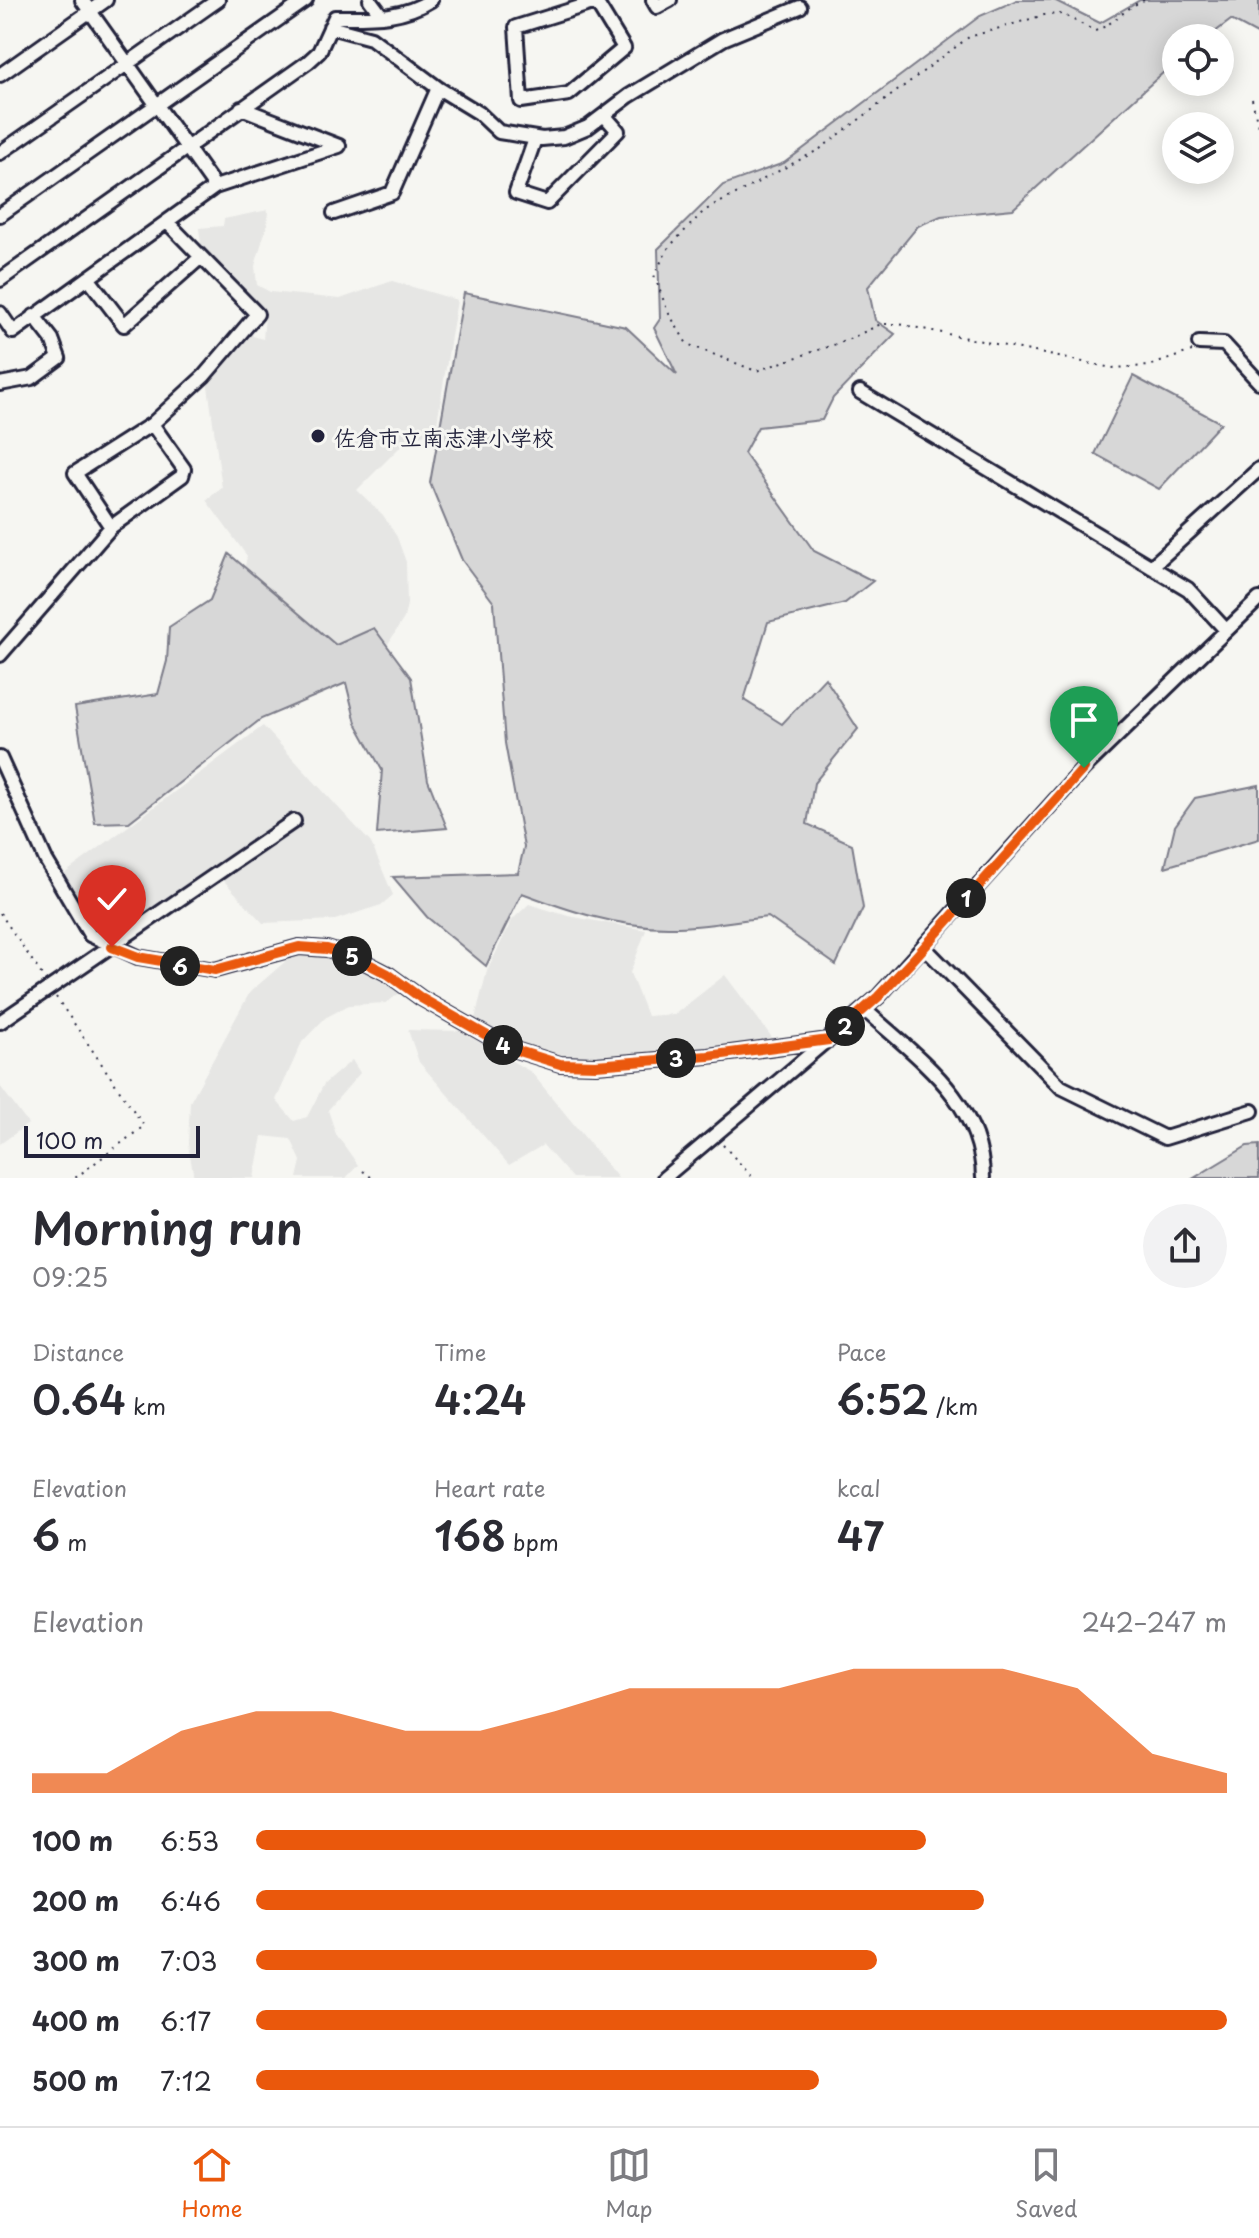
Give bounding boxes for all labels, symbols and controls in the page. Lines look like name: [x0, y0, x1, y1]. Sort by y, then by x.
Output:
map controls: [1162, 24, 1234, 184]
button: locate: [1162, 24, 1234, 96]
button: layers: [1162, 112, 1234, 184]
place label: 佐倉市立南志津小学校: [334, 420, 554, 453]
marker: 佐倉市立南志津小学校: [309, 427, 327, 445]
pin: [1050, 686, 1118, 768]
icon: arrive: [1062, 698, 1106, 742]
pin: [78, 865, 146, 947]
icon: check: [90, 877, 134, 921]
pin: 1: [946, 878, 986, 918]
text: 1: [961, 881, 971, 914]
pin: 5: [332, 936, 372, 976]
text: 5: [345, 939, 359, 972]
pin: 6: [160, 946, 200, 986]
text: 6: [172, 949, 188, 982]
pin: 2: [825, 1006, 865, 1046]
text: 2: [837, 1009, 853, 1042]
pin: 4: [483, 1025, 523, 1065]
text: 4: [496, 1028, 510, 1061]
pin: 3: [656, 1038, 696, 1078]
text: 3: [669, 1041, 683, 1074]
scale bar: [24, 1122, 200, 1158]
text: 100 m: [36, 1123, 103, 1156]
text: Morning run: [32, 1194, 303, 1260]
button: share: [1143, 1204, 1227, 1288]
text: 09:25: [32, 1257, 108, 1296]
text: Distance: [32, 1335, 124, 1368]
text: Time: [434, 1335, 486, 1368]
text: Pace: [837, 1335, 886, 1368]
text: 0.64: [32, 1368, 126, 1429]
text: 4:24: [434, 1368, 527, 1429]
text: 6:52: [837, 1368, 929, 1429]
text: km: [126, 1389, 166, 1422]
text: /km: [929, 1389, 978, 1422]
text: Elevation: [32, 1471, 127, 1504]
text: Heart rate: [434, 1471, 545, 1504]
text: kcal: [837, 1471, 881, 1504]
text: 6: [32, 1504, 60, 1565]
text: 168: [434, 1504, 506, 1565]
text: 47: [837, 1504, 884, 1565]
text: m: [60, 1525, 87, 1558]
text: bpm: [506, 1525, 559, 1558]
text: Elevation: [32, 1602, 144, 1641]
text: 242–247 m: [1082, 1602, 1227, 1641]
text: 100 m: [32, 1821, 113, 1860]
text: 6:53: [160, 1821, 219, 1860]
text: 200 m: [32, 1881, 119, 1920]
text: 6:46: [160, 1881, 221, 1920]
text: 300 m: [32, 1941, 120, 1980]
text: 7:03: [160, 1941, 217, 1980]
text: 400 m: [32, 2001, 120, 2040]
text: 6:17: [160, 2001, 211, 2040]
text: 500 m: [32, 2061, 118, 2100]
text: 7:12: [160, 2061, 212, 2100]
tab: Home: [181, 2143, 243, 2224]
tab: Map: [605, 2143, 652, 2224]
tab: Saved: [1015, 2143, 1078, 2224]

